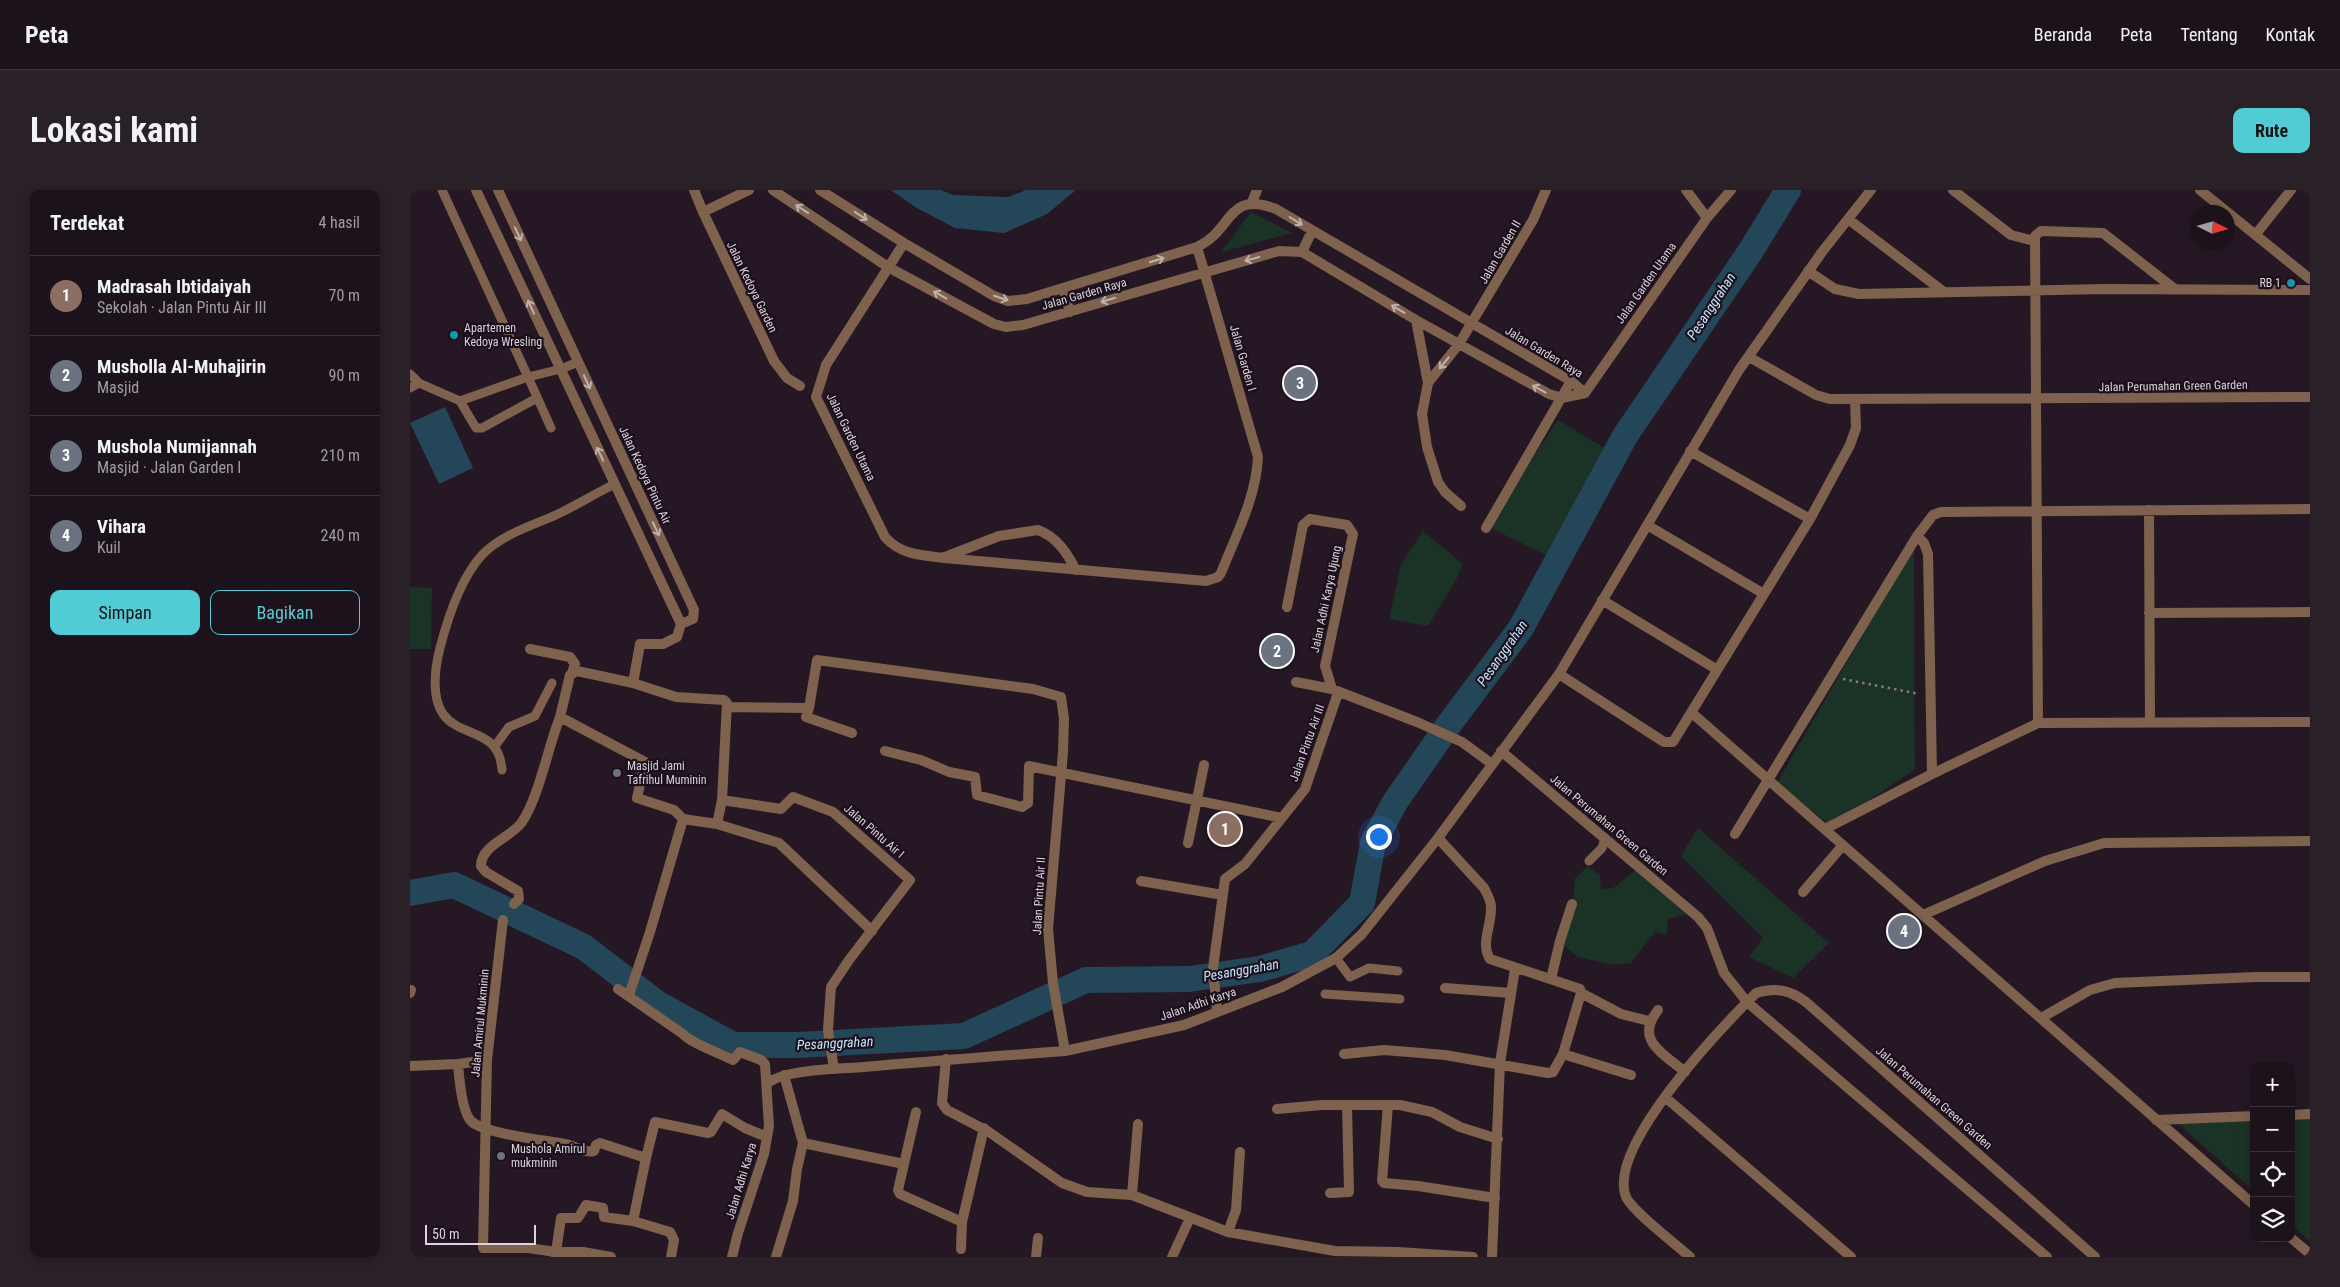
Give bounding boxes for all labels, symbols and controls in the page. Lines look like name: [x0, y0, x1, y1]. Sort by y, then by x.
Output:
text: Peta: [25, 21, 69, 49]
text: Beranda: [2034, 24, 2092, 45]
text: Peta: [2120, 24, 2152, 45]
text: Tentang: [2180, 24, 2238, 45]
text: Kontak: [2266, 24, 2315, 45]
button: Rute: [2233, 108, 2310, 153]
text: Lokasi kami: [30, 110, 198, 151]
one-way arrow: [795, 204, 809, 214]
north arrow: [2190, 205, 2235, 250]
text: Terdekat: [50, 211, 124, 235]
one-way arrow: [854, 212, 868, 222]
text: 4 hasil: [318, 213, 360, 232]
one-way arrow: [1289, 217, 1303, 227]
street label: Jalan Garden II: [1476, 218, 1524, 286]
one-way arrow: [514, 226, 523, 241]
street label: Jalan Kedoya Garden: [724, 239, 780, 335]
street label: Jalan Garden Utama: [1613, 239, 1679, 326]
one-way arrow: [1149, 254, 1165, 264]
one-way arrow: [1244, 254, 1260, 264]
water label: Pesanggrahan: [1683, 270, 1739, 342]
text: Madrasah Ibtidaiyah: [97, 275, 251, 298]
street label: Jalan Garden Raya: [1040, 275, 1128, 313]
place label: RB 1: [2259, 276, 2281, 290]
marker: RB 1: [2285, 277, 2297, 289]
text: 1: [62, 286, 70, 305]
text: 70 m: [328, 286, 360, 305]
one-way arrow: [933, 289, 947, 299]
one-way arrow: [993, 294, 1009, 304]
one-way arrow: [1101, 296, 1117, 306]
text: Sekolah · Jalan Pintu Air III: [97, 298, 266, 317]
one-way arrow: [526, 300, 535, 315]
one-way arrow: [1391, 303, 1405, 313]
place label: Apartemen Kedoya Wresling: [464, 321, 542, 349]
street label: Jalan Garden I: [1227, 323, 1259, 393]
street label: Jalan Garden Raya: [1503, 323, 1585, 381]
marker: Apartemen Kedoya Wresling: [448, 329, 460, 341]
text: Musholla Al-Muhajirin: [97, 355, 266, 378]
one-way arrow: [1438, 357, 1449, 370]
pin: 3: [1284, 364, 1316, 402]
text: 2: [62, 366, 70, 385]
text: 90 m: [328, 366, 360, 385]
one-way arrow: [582, 374, 592, 389]
text: Masjid: [97, 378, 139, 397]
street label: Jalan Perumahan Green Garden: [2098, 378, 2248, 394]
one-way arrow: [1533, 383, 1547, 393]
street label: Jalan Garden Utama: [824, 391, 878, 483]
street label: Jalan Kedoya Pintu Air: [616, 424, 674, 527]
text: Mushola Numijannah: [97, 435, 257, 458]
text: 3: [62, 446, 70, 465]
text: 210 m: [321, 446, 360, 465]
one-way arrow: [595, 447, 605, 462]
text: Masjid · Jalan Garden I: [97, 458, 241, 477]
text: Vihara: [97, 515, 146, 538]
one-way arrow: [651, 521, 661, 536]
text: 4: [62, 526, 70, 545]
text: 240 m: [321, 526, 360, 545]
text: Kuil: [97, 538, 121, 557]
street label: Jalan Adhi Karya Ujung: [1308, 544, 1344, 654]
button: Simpan: [50, 590, 200, 635]
button: Bagikan: [210, 590, 360, 635]
water label: Pesanggrahan: [1474, 617, 1530, 689]
pin: 2: [1261, 632, 1293, 670]
street label: Jalan Pintu Air III: [1287, 703, 1327, 783]
place label: Masjid Jami Tafrihul Muminin: [627, 759, 707, 787]
marker: Masjid Jami Tafrihul Muminin: [611, 767, 623, 779]
street label: Jalan Perumahan Green Garden: [1547, 772, 1671, 878]
street label: Jalan Pintu Air I: [841, 801, 907, 861]
pin: 1: [1209, 810, 1241, 848]
your location: [1366, 824, 1392, 850]
street label: Jalan Pintu Air II: [1030, 857, 1048, 935]
pin: 4: [1888, 912, 1920, 950]
water label: Pesanggrahan: [1202, 955, 1280, 985]
street label: Jalan Amirul Mukminin: [468, 968, 492, 1078]
street label: Jalan Adhi Karya: [1158, 984, 1238, 1024]
water label: Pesanggrahan: [796, 1033, 874, 1053]
street label: Jalan Perumahan Green Garden: [1873, 1044, 1995, 1152]
map controls: [2250, 1062, 2295, 1242]
button: +: [2250, 1062, 2295, 1107]
button: −: [2250, 1107, 2295, 1152]
street label: Jalan Adhi Karya: [723, 1141, 759, 1221]
place label: Mushola Amirul mukminin: [511, 1142, 585, 1170]
marker: Mushola Amirul mukminin: [495, 1150, 507, 1162]
button: locate: [2250, 1152, 2295, 1197]
button: layers: [2250, 1197, 2295, 1242]
scale bar: [425, 1222, 536, 1245]
text: 50 m: [432, 1226, 460, 1242]

